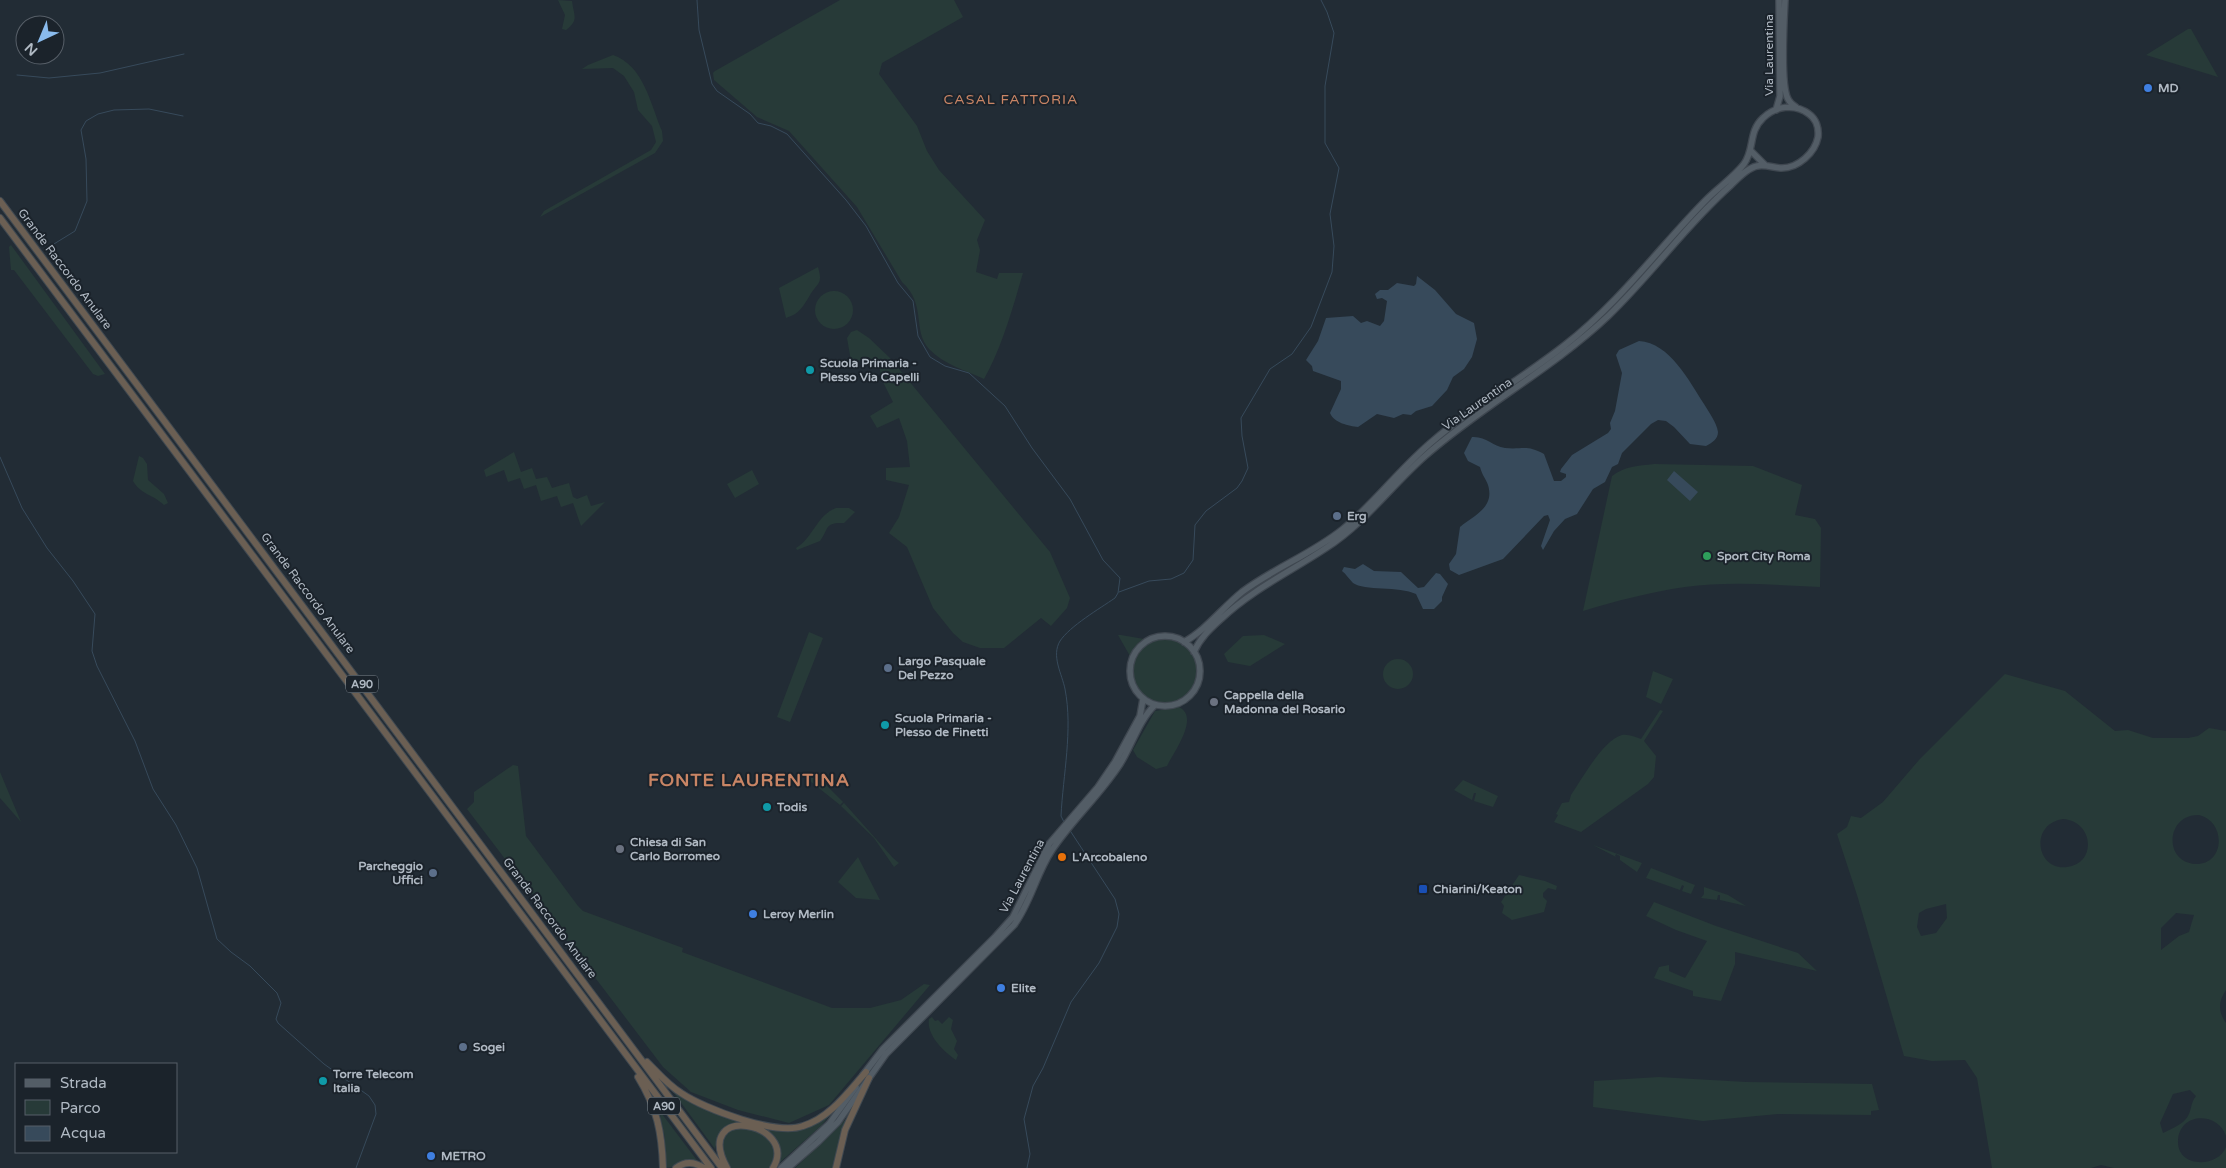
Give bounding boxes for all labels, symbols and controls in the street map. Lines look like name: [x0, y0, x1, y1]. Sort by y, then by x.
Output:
street label: Via Laurentina: [1762, 14, 1776, 96]
north arrow: [15, 15, 65, 65]
text: N: [21, 39, 41, 59]
place label: MD: [2158, 81, 2179, 95]
marker: MD: [2142, 82, 2154, 94]
district label: CASAL FATTORIA: [944, 91, 1078, 108]
street label: Grande Raccordo Anulare: [15, 206, 115, 332]
place label: Scuola Primaria - Plesso Via Capelli: [820, 356, 919, 385]
marker: Scuola Primaria - Plesso Via Capelli: [804, 364, 816, 376]
street label: Via Laurentina: [1439, 375, 1515, 433]
place label: Erg: [1347, 509, 1367, 524]
marker: Erg: [1331, 510, 1343, 522]
street label: Grande Raccordo Anulare: [258, 530, 358, 656]
place label: Sport City Roma: [1717, 549, 1811, 564]
marker: Sport City Roma: [1701, 550, 1713, 562]
place label: Largo Pasquale Del Pezzo: [898, 654, 986, 682]
marker: Largo Pasquale Del Pezzo: [882, 662, 894, 674]
road number: A90: [346, 676, 378, 692]
place label: Cappella della Madonna del Rosario: [1224, 688, 1345, 716]
marker: Cappella della Madonna del Rosario: [1208, 696, 1220, 708]
place label: Scuola Primaria - Plesso de Finetti: [895, 711, 992, 739]
marker: Scuola Primaria - Plesso de Finetti: [879, 719, 891, 731]
district label: FONTE LAURENTINA: [648, 769, 850, 791]
place label: Todis: [776, 800, 807, 814]
marker: Todis: [761, 801, 773, 813]
place label: Chiesa di San Carlo Borromeo: [630, 835, 720, 863]
street label: Via Laurentina: [997, 837, 1047, 915]
marker: Chiesa di San Carlo Borromeo: [614, 843, 626, 855]
place label: L'Arcobaleno: [1072, 850, 1147, 864]
marker: L'Arcobaleno: [1056, 851, 1068, 863]
street label: Grande Raccordo Anulare: [500, 855, 600, 981]
place label: Parcheggio Uffici: [358, 859, 423, 887]
marker: Parcheggio Uffici: [427, 867, 439, 879]
place label: Chiarini/Keaton: [1433, 882, 1522, 896]
marker: Chiarini/Keaton: [1417, 883, 1429, 895]
place label: Leroy Merlin: [763, 907, 834, 922]
marker: Leroy Merlin: [747, 908, 759, 920]
place label: Elite: [1011, 981, 1036, 995]
marker: Elite: [995, 982, 1007, 994]
place label: Sogei: [473, 1040, 505, 1055]
marker: Sogei: [457, 1041, 469, 1053]
legend: [15, 1063, 178, 1153]
place label: Torre Telecom Italia: [332, 1067, 414, 1095]
text: Strada: [60, 1074, 107, 1092]
marker: Torre Telecom Italia: [317, 1075, 329, 1087]
road number: A90: [648, 1098, 680, 1114]
text: Parco: [60, 1099, 101, 1117]
text: Acqua: [60, 1124, 106, 1142]
place label: METRO: [441, 1149, 486, 1163]
marker: METRO: [425, 1150, 437, 1162]

